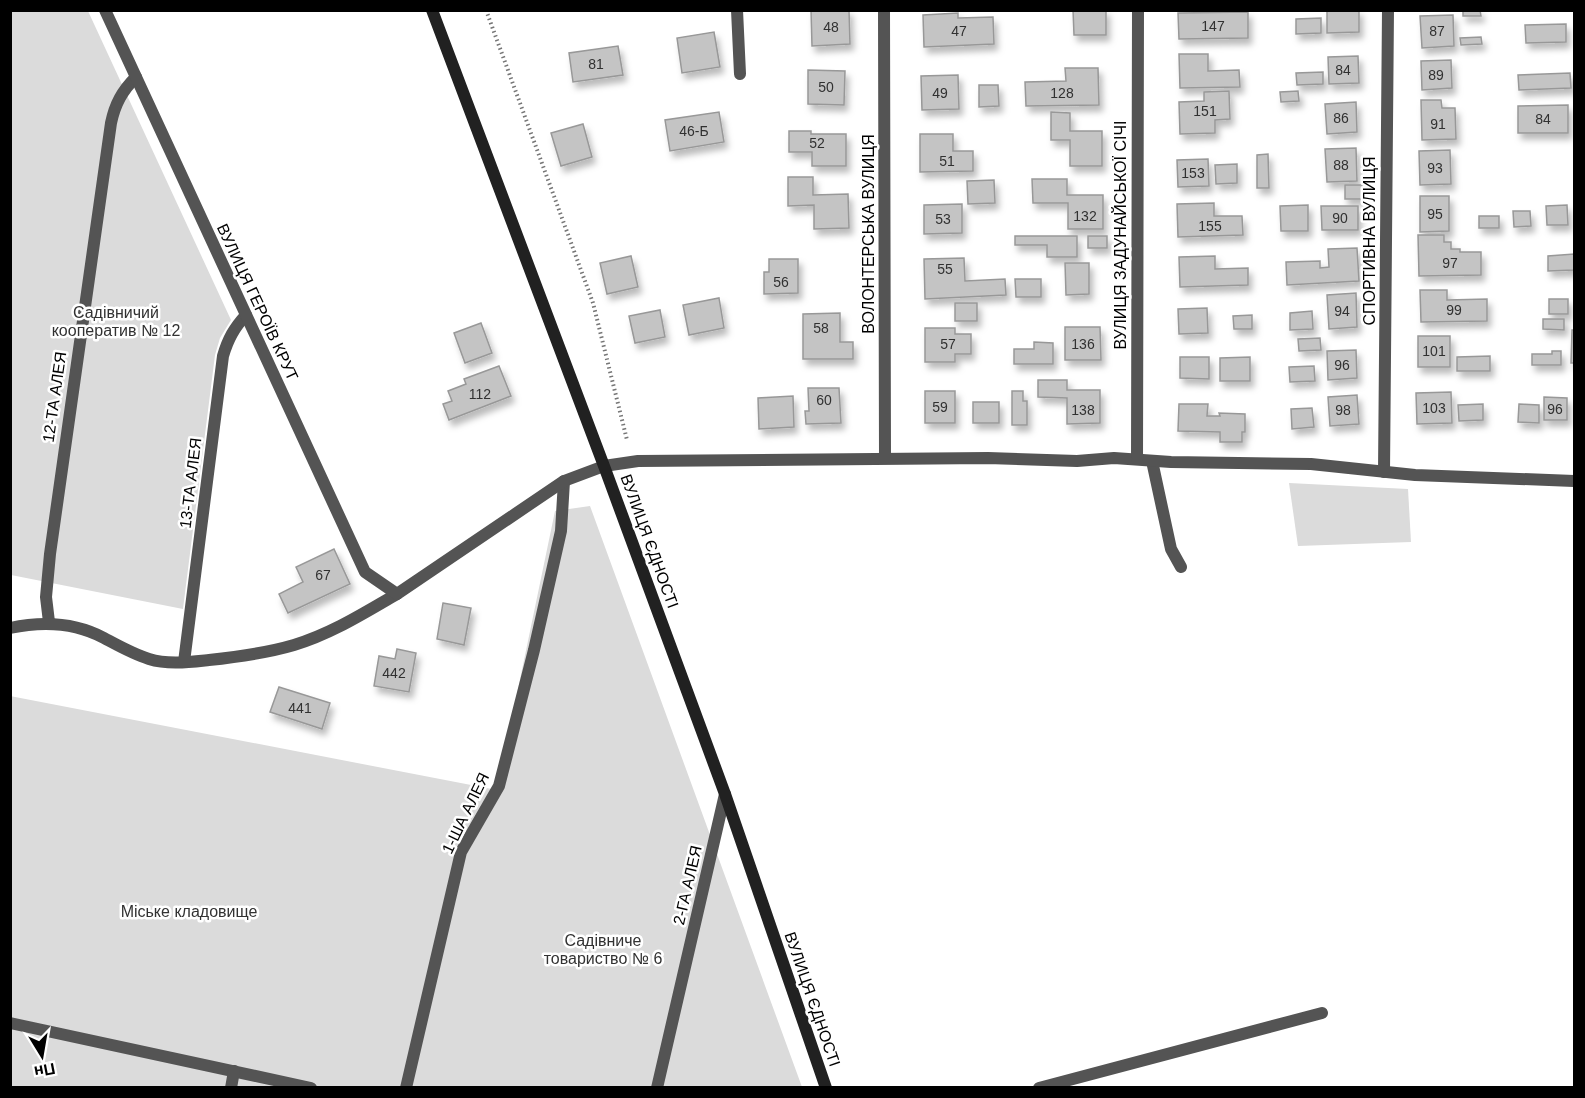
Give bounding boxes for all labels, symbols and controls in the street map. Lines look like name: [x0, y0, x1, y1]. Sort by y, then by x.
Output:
house number: 147: [1201, 18, 1225, 34]
house number: 48: [823, 19, 839, 35]
house number: 47: [951, 23, 967, 39]
house number: 87: [1429, 23, 1445, 39]
house number: 81: [588, 56, 604, 72]
house number: 84: [1335, 62, 1351, 78]
house number: 89: [1428, 67, 1444, 83]
house number: 50: [818, 79, 834, 95]
house number: 49: [932, 85, 948, 101]
house number: 128: [1050, 85, 1074, 101]
house number: 151: [1193, 103, 1217, 119]
house number: 86: [1333, 110, 1349, 126]
house number: 84: [1535, 111, 1551, 127]
house number: 91: [1430, 116, 1446, 132]
street label: ВУЛИЦЯ ЗАДУНАЙСЬКОЇ СІЧІ: [1111, 120, 1129, 350]
house number: 46-Б: [679, 123, 709, 139]
street label: ВОЛОНТЕРСЬКА ВУЛИЦЯ: [860, 134, 877, 334]
house number: 52: [809, 135, 825, 151]
house number: 51: [939, 153, 955, 169]
street label: СПОРТИВНА ВУЛИЦЯ: [1361, 156, 1378, 326]
house number: 88: [1333, 157, 1349, 173]
house number: 93: [1427, 160, 1443, 176]
house number: 153: [1181, 165, 1205, 181]
house number: 95: [1427, 206, 1443, 222]
house number: 132: [1073, 208, 1097, 224]
house number: 90: [1332, 210, 1348, 226]
house number: 53: [935, 211, 951, 227]
house number: 155: [1198, 218, 1222, 234]
street label: ВУЛИЦЯ ГЕРОЇВ КРУТ: [214, 221, 301, 383]
house number: 97: [1442, 255, 1458, 271]
house number: 55: [937, 261, 953, 277]
house number: 56: [773, 274, 789, 290]
house number: 99: [1446, 302, 1462, 318]
house number: 94: [1334, 303, 1350, 319]
park label: Садівничий кооператив № 12: [52, 304, 180, 339]
house number: 58: [813, 320, 829, 336]
house number: 57: [940, 336, 956, 352]
house number: 136: [1071, 336, 1095, 352]
house number: 101: [1422, 343, 1446, 359]
street label: 12-ТА АЛЕЯ: [40, 351, 69, 443]
house number: 96: [1334, 357, 1350, 373]
house number: 112: [469, 386, 491, 402]
house number: 60: [816, 392, 832, 408]
house number: 59: [932, 399, 948, 415]
house number: 103: [1422, 400, 1446, 416]
house number: 96: [1547, 401, 1563, 417]
house number: 138: [1071, 402, 1095, 418]
house number: 98: [1335, 402, 1351, 418]
street label: 13-ТА АЛЕЯ: [177, 437, 204, 529]
street label: ВУЛИЦЯ ЄДНОСТІ: [617, 472, 682, 610]
house number: 67: [315, 567, 331, 583]
house number: 442: [382, 665, 406, 681]
house number: 441: [288, 700, 312, 716]
street label: 1-ША АЛЕЯ: [439, 770, 492, 856]
street label: 2-ГА АЛЕЯ: [670, 844, 705, 926]
park label: Міське кладовище: [121, 903, 257, 920]
street label: ВУЛИЦЯ ЄДНОСТІ: [782, 930, 844, 1069]
park label: Садівниче товариство № 6: [544, 932, 662, 967]
north arrow: [12, 1026, 72, 1086]
text: Пн: [33, 1060, 57, 1081]

